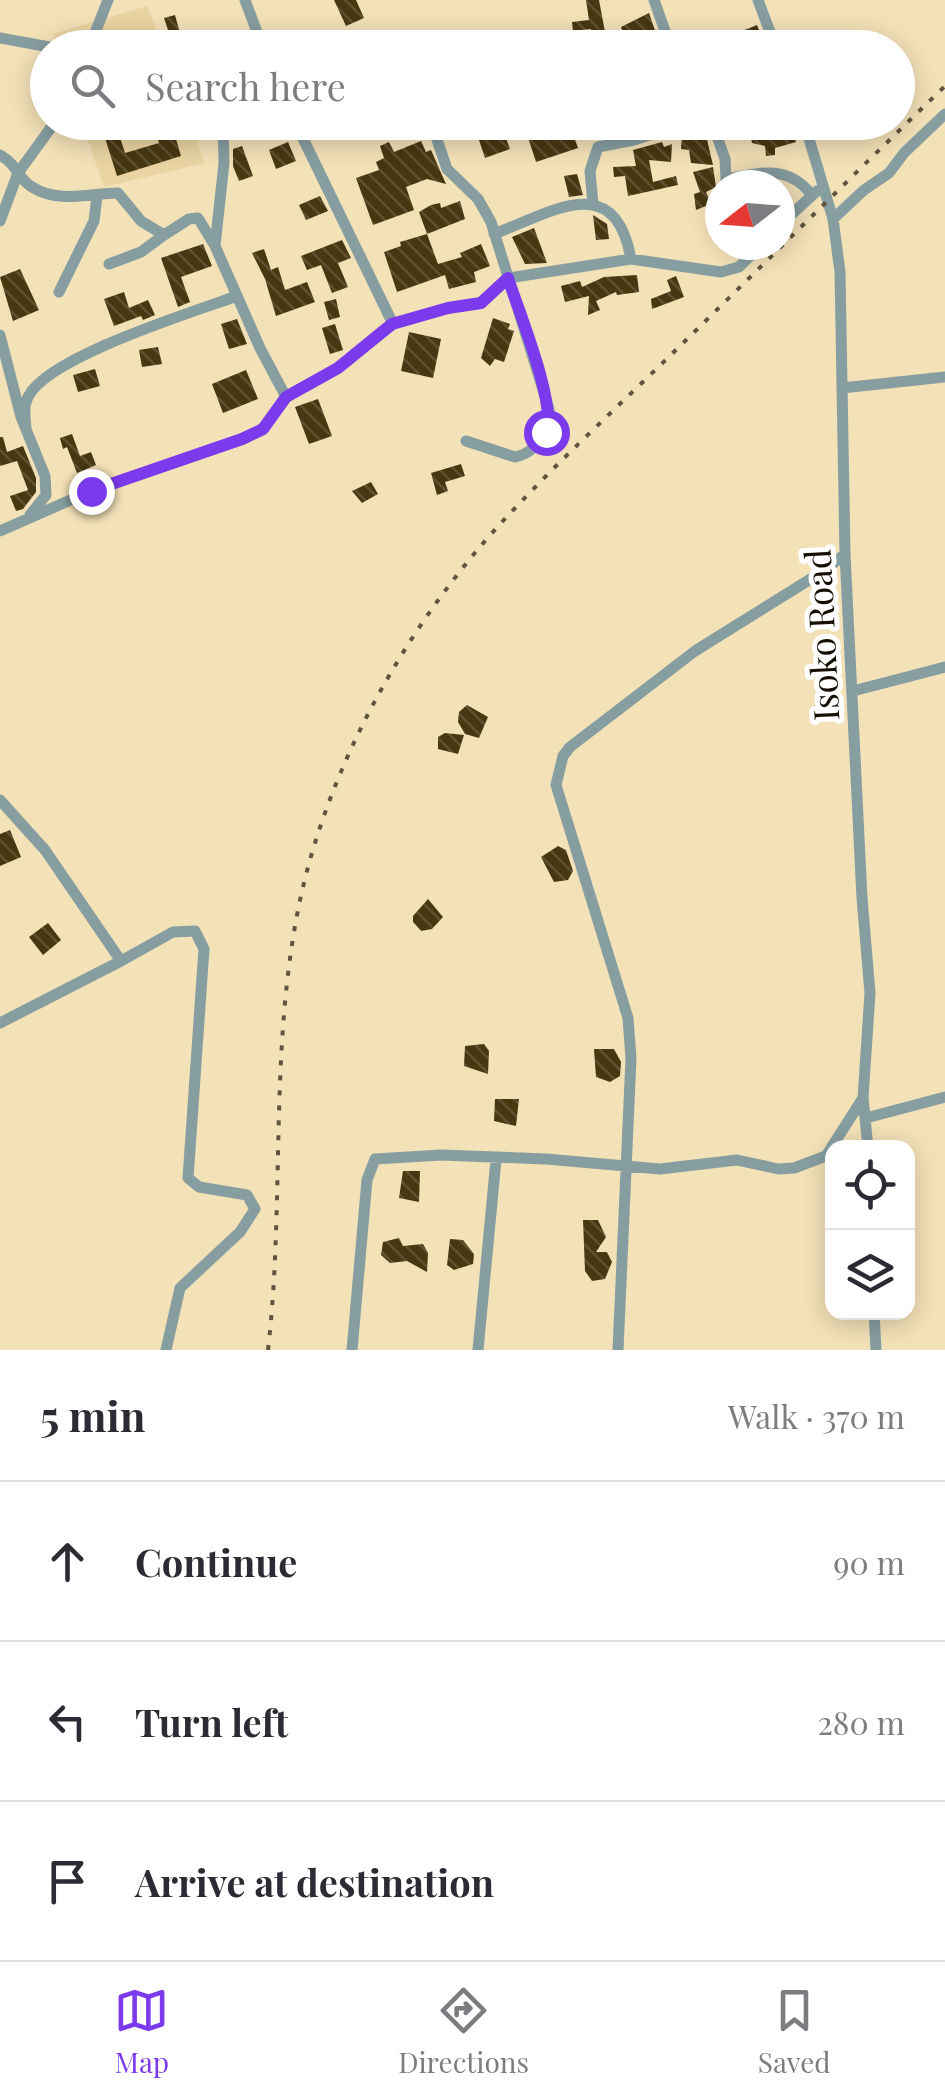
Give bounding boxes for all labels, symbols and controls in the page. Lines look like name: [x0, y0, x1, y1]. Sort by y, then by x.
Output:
search box: [30, 30, 915, 140]
icon: search: [65, 58, 120, 113]
text: Search here: [145, 60, 346, 111]
north arrow: [705, 170, 795, 260]
route start: [524, 410, 570, 456]
route end: [69, 469, 115, 515]
street label: Isoko Road: [793, 548, 848, 722]
map controls: [825, 1140, 915, 1320]
button: locate: [825, 1140, 915, 1230]
button: layers: [825, 1230, 915, 1320]
text: 5 min: [40, 1387, 145, 1443]
text: Walk · 370 m: [728, 1394, 905, 1437]
icon: ahead: [40, 1534, 95, 1589]
text: Continue: [135, 1536, 297, 1587]
text: 90 m: [833, 1540, 905, 1583]
icon: left: [40, 1694, 95, 1749]
text: Turn left: [135, 1696, 288, 1747]
text: 280 m: [817, 1700, 905, 1743]
icon: arrive: [40, 1854, 95, 1909]
text: Arrive at destination: [135, 1856, 494, 1907]
tab: Map: [114, 1983, 169, 2080]
tab: Directions: [398, 1983, 529, 2080]
tab: Saved: [758, 1983, 831, 2080]

